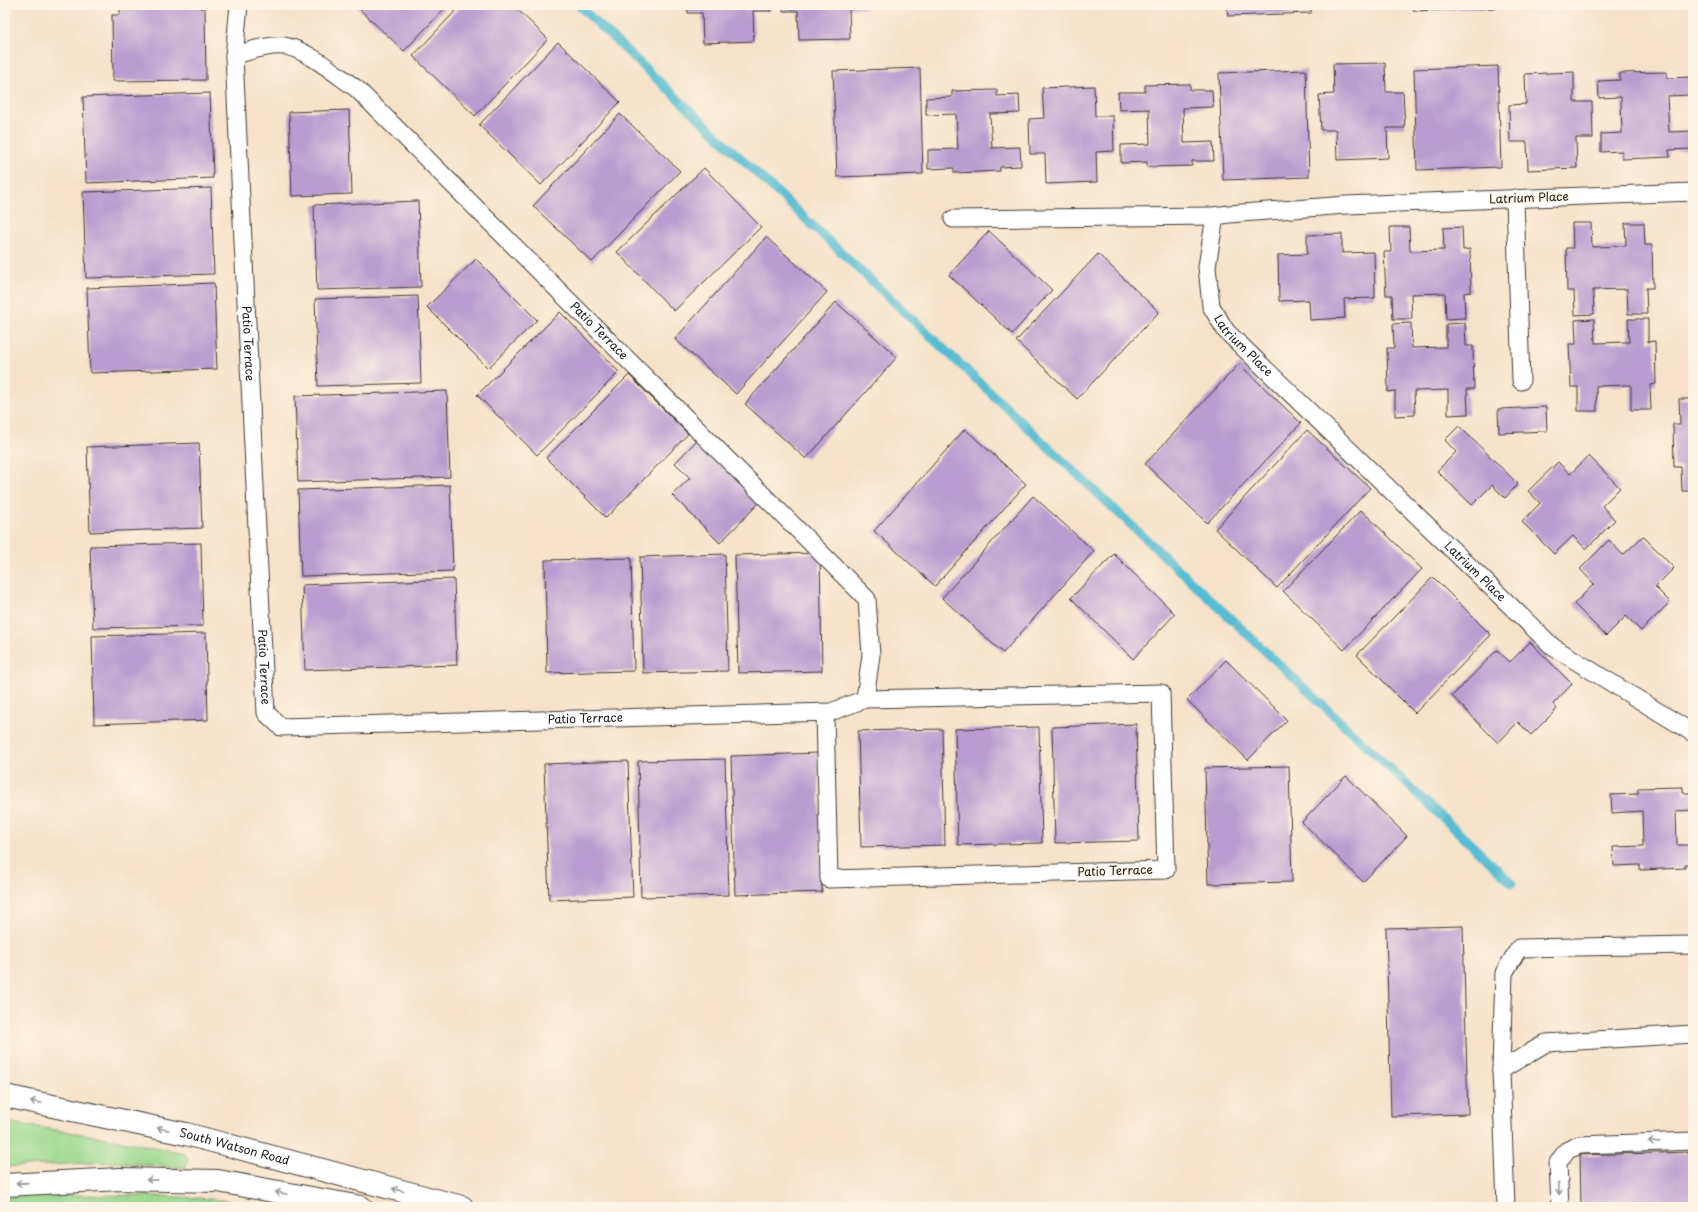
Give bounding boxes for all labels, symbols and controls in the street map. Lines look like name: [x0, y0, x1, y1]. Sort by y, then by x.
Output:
street label: Latrium Place: [1489, 187, 1569, 207]
street label: Patio Terrace: [567, 297, 633, 363]
street label: Patio Terrace: [238, 305, 260, 381]
street label: Latrium Place: [1210, 311, 1278, 380]
street label: Latrium Place: [1441, 537, 1511, 605]
street label: Patio Terrace: [254, 629, 276, 705]
street label: Patio Terrace: [547, 708, 623, 728]
street label: Patio Terrace: [1077, 860, 1153, 880]
one-way arrow: [30, 1098, 43, 1106]
street label: South Watson Road: [178, 1123, 292, 1169]
one-way arrow: [157, 1125, 170, 1133]
one-way arrow: [1648, 1139, 1661, 1146]
one-way arrow: [146, 1176, 159, 1184]
one-way arrow: [16, 1180, 29, 1187]
one-way arrow: [1555, 1182, 1563, 1195]
one-way arrow: [391, 1186, 404, 1193]
one-way arrow: [275, 1188, 288, 1196]

